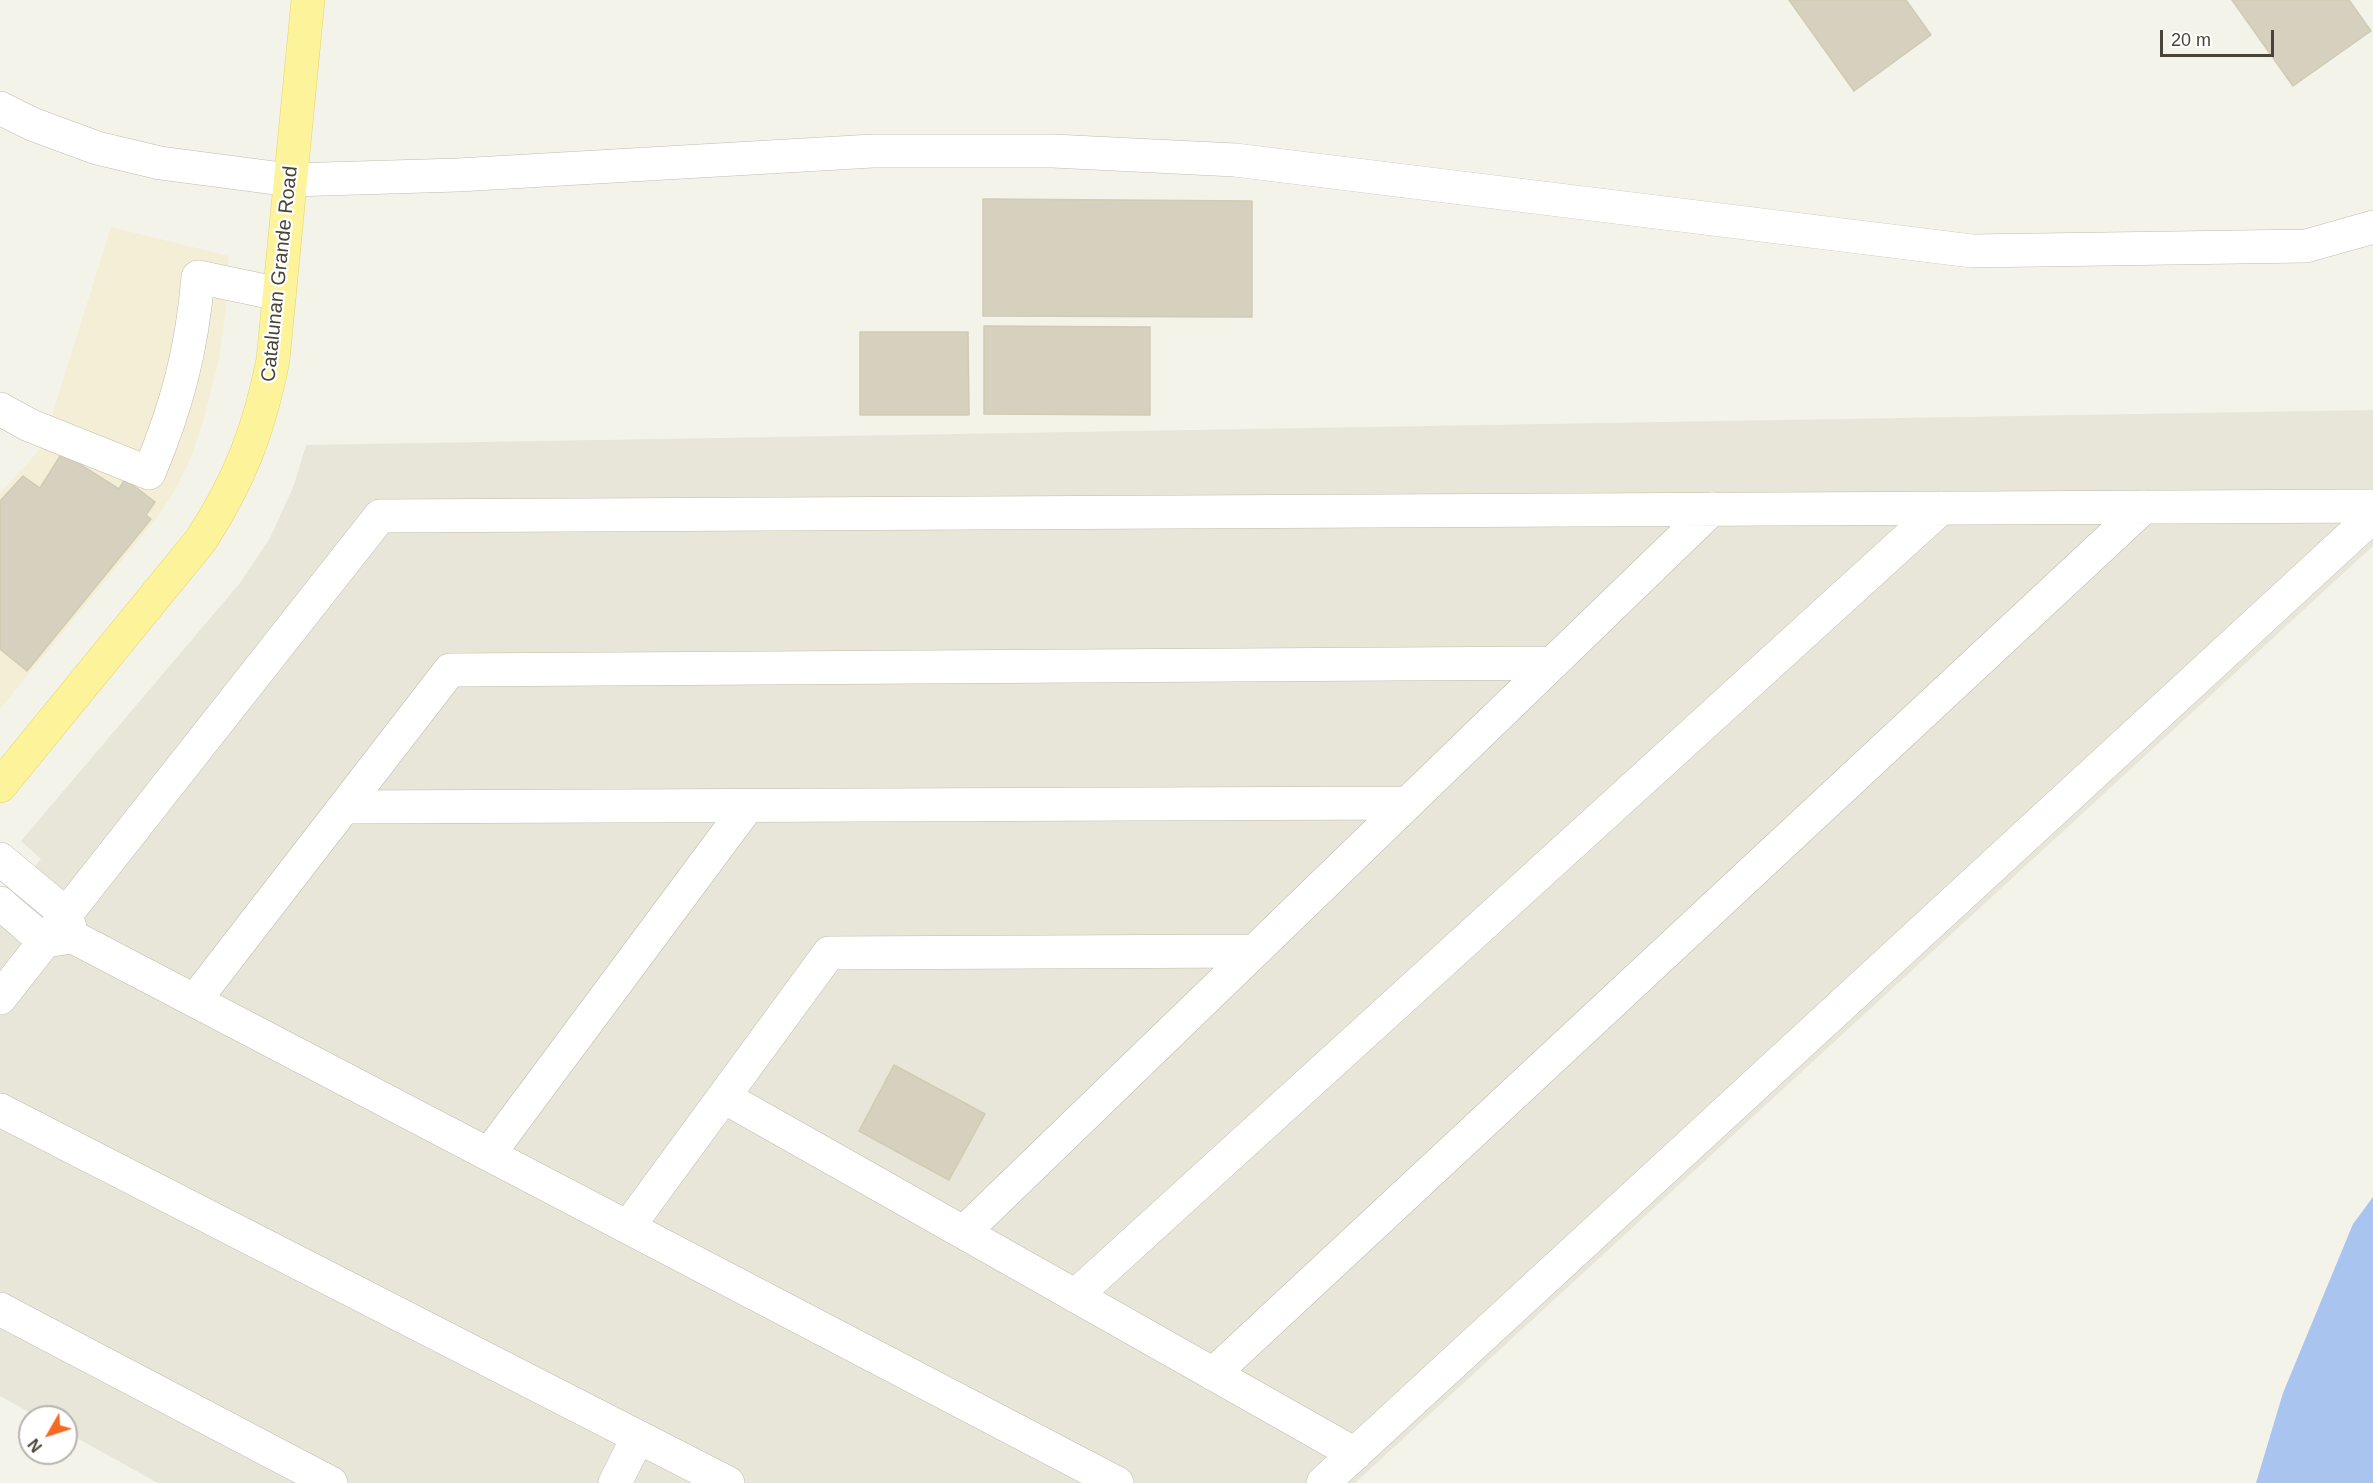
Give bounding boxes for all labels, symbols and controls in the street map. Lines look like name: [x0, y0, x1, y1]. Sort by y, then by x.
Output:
scale bar: [2163, 18, 2277, 56]
text: 20 m: [2171, 30, 2211, 50]
street label: Catalunan Grande Road: [257, 165, 303, 383]
north arrow: [18, 1405, 78, 1465]
text: N: [25, 1436, 45, 1455]

